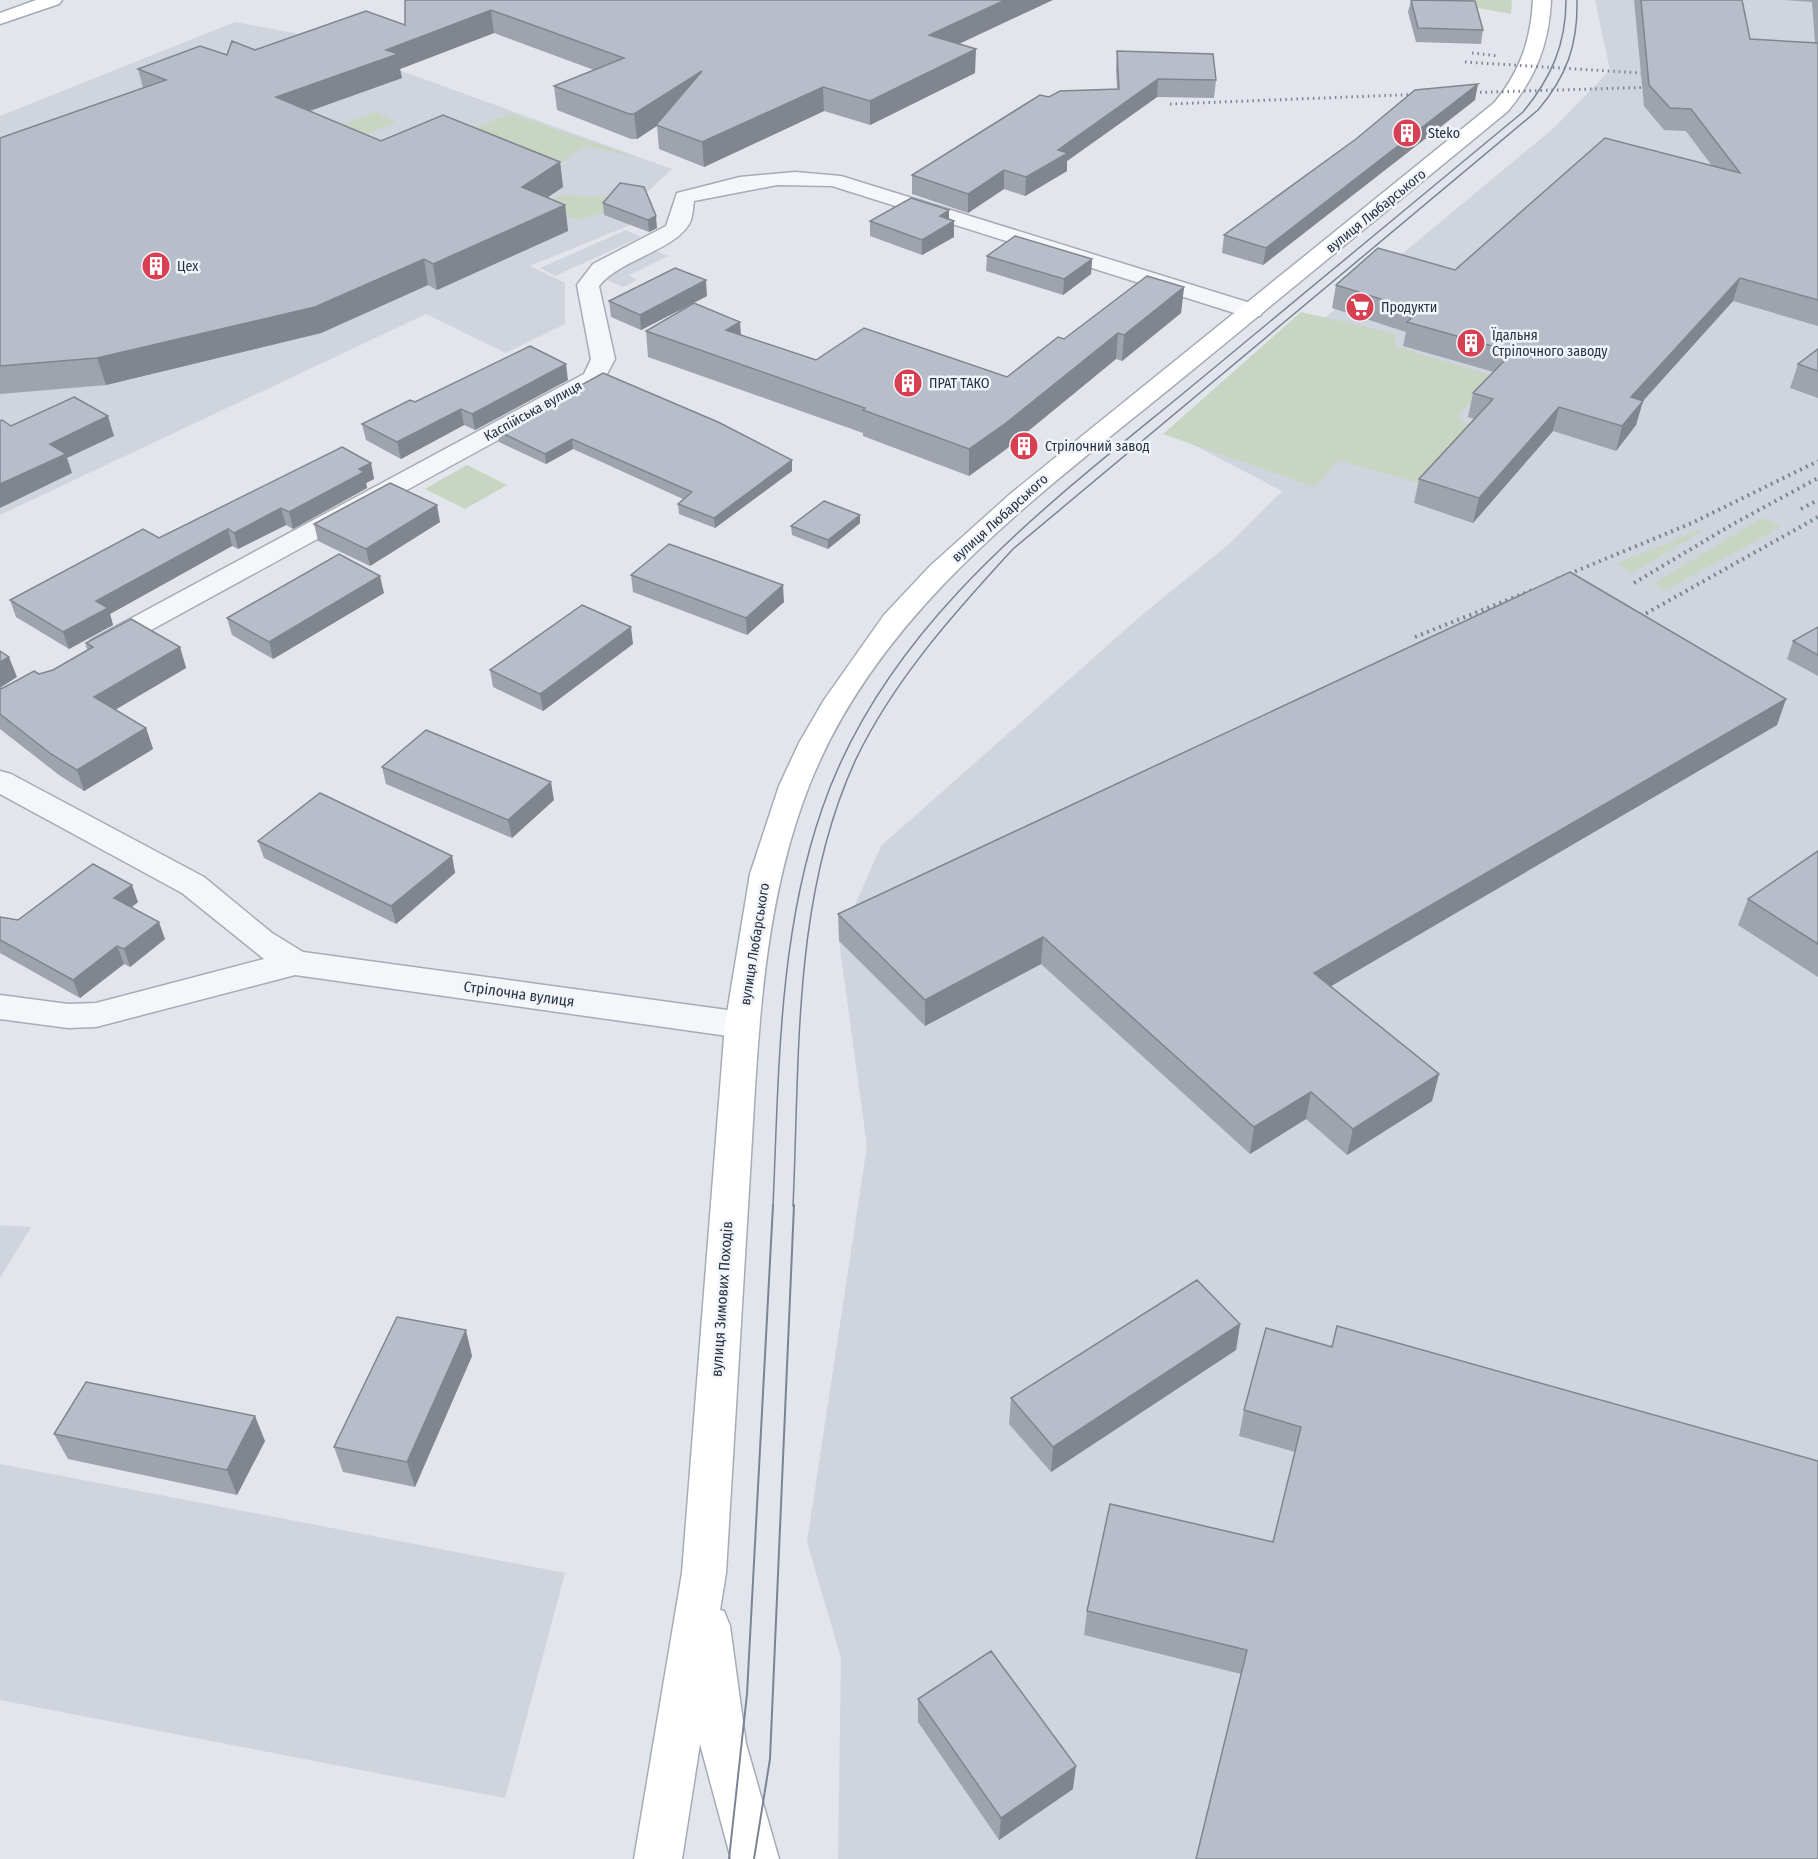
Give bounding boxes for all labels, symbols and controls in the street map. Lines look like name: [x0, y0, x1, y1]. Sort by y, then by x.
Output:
building icon: Steko: [1391, 117, 1423, 149]
place label: Steko: [1428, 125, 1460, 142]
street label: вулиця Любарського: [1323, 165, 1429, 257]
building icon: Цех: [140, 250, 172, 282]
place label: Цех: [177, 258, 199, 275]
supermarket icon: Продукти: [1344, 291, 1376, 323]
place label: Продукти: [1381, 299, 1437, 316]
building icon: Їдальня Стрілочного заводу: [1455, 327, 1487, 359]
place label: Їдальня Стрілочного заводу: [1491, 327, 1608, 360]
building icon: ПРАТ ТАКО: [892, 367, 924, 399]
place label: ПРАТ ТАКО: [929, 375, 990, 392]
street label: Каспійська вулиця: [481, 377, 585, 445]
building icon: Стрілочний завод: [1008, 430, 1040, 462]
place label: Стрілочний завод: [1045, 438, 1150, 455]
street label: вулиця Любарського: [948, 470, 1052, 566]
street label: вулиця Любарського: [737, 882, 773, 1006]
street label: Стрілочна вулиця: [462, 977, 576, 1011]
street label: вулиця Зимових Походів: [708, 1220, 736, 1378]

